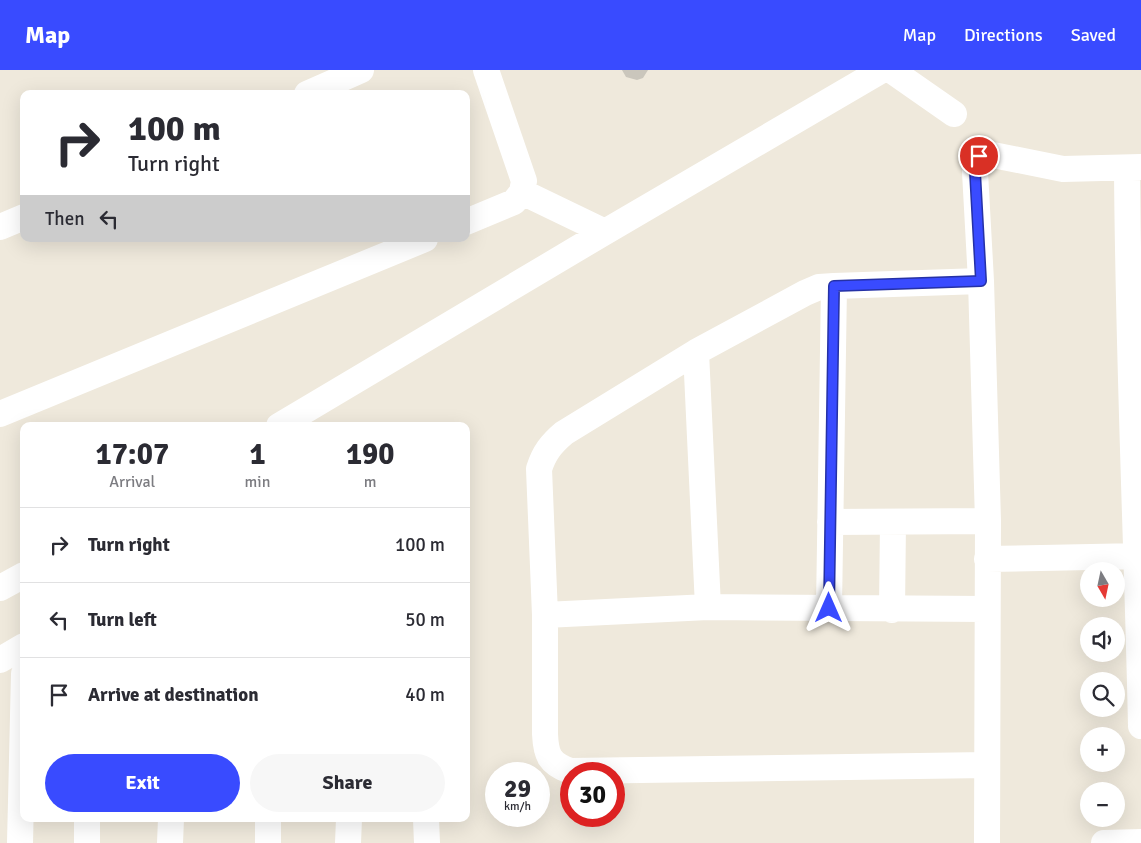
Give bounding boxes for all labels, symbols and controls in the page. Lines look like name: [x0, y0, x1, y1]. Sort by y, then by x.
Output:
text: Map: [25, 20, 70, 50]
text: Map: [903, 24, 936, 46]
text: Directions: [964, 24, 1043, 46]
text: Saved: [1071, 24, 1116, 46]
text: 100 m: [128, 107, 221, 150]
icon: right: [45, 110, 110, 175]
pin: [958, 135, 1000, 177]
icon: arrive: [965, 142, 993, 170]
text: Turn right: [128, 150, 220, 177]
icon: left: [95, 205, 123, 233]
text: Then: [45, 207, 85, 231]
text: 17:07: [95, 436, 169, 473]
text: 1: [249, 436, 266, 473]
text: 190: [346, 436, 394, 473]
text: Arrival: [109, 472, 155, 492]
text: min: [245, 472, 270, 492]
text: m: [364, 472, 377, 492]
icon: right: [45, 531, 73, 559]
text: Turn right: [88, 533, 170, 557]
text: 100 m: [395, 533, 445, 557]
north arrow: [1080, 562, 1125, 608]
map controls: [1080, 562, 1125, 827]
position arrow: [802, 581, 854, 633]
icon: left: [45, 606, 73, 634]
text: Turn left: [88, 608, 157, 632]
text: 50 m: [405, 608, 445, 632]
button: sound: [1080, 617, 1125, 662]
button: search: [1080, 672, 1125, 717]
icon: arrive: [45, 681, 73, 709]
text: Arrive at destination: [88, 683, 259, 707]
text: 40 m: [405, 683, 445, 707]
button: +: [1080, 727, 1125, 772]
button: Exit: [45, 754, 240, 812]
button: Share: [250, 754, 445, 812]
speed limit sign: 30: [560, 762, 625, 827]
text: 29: [504, 773, 531, 804]
button: −: [1080, 782, 1125, 827]
text: km/h: [504, 799, 531, 814]

